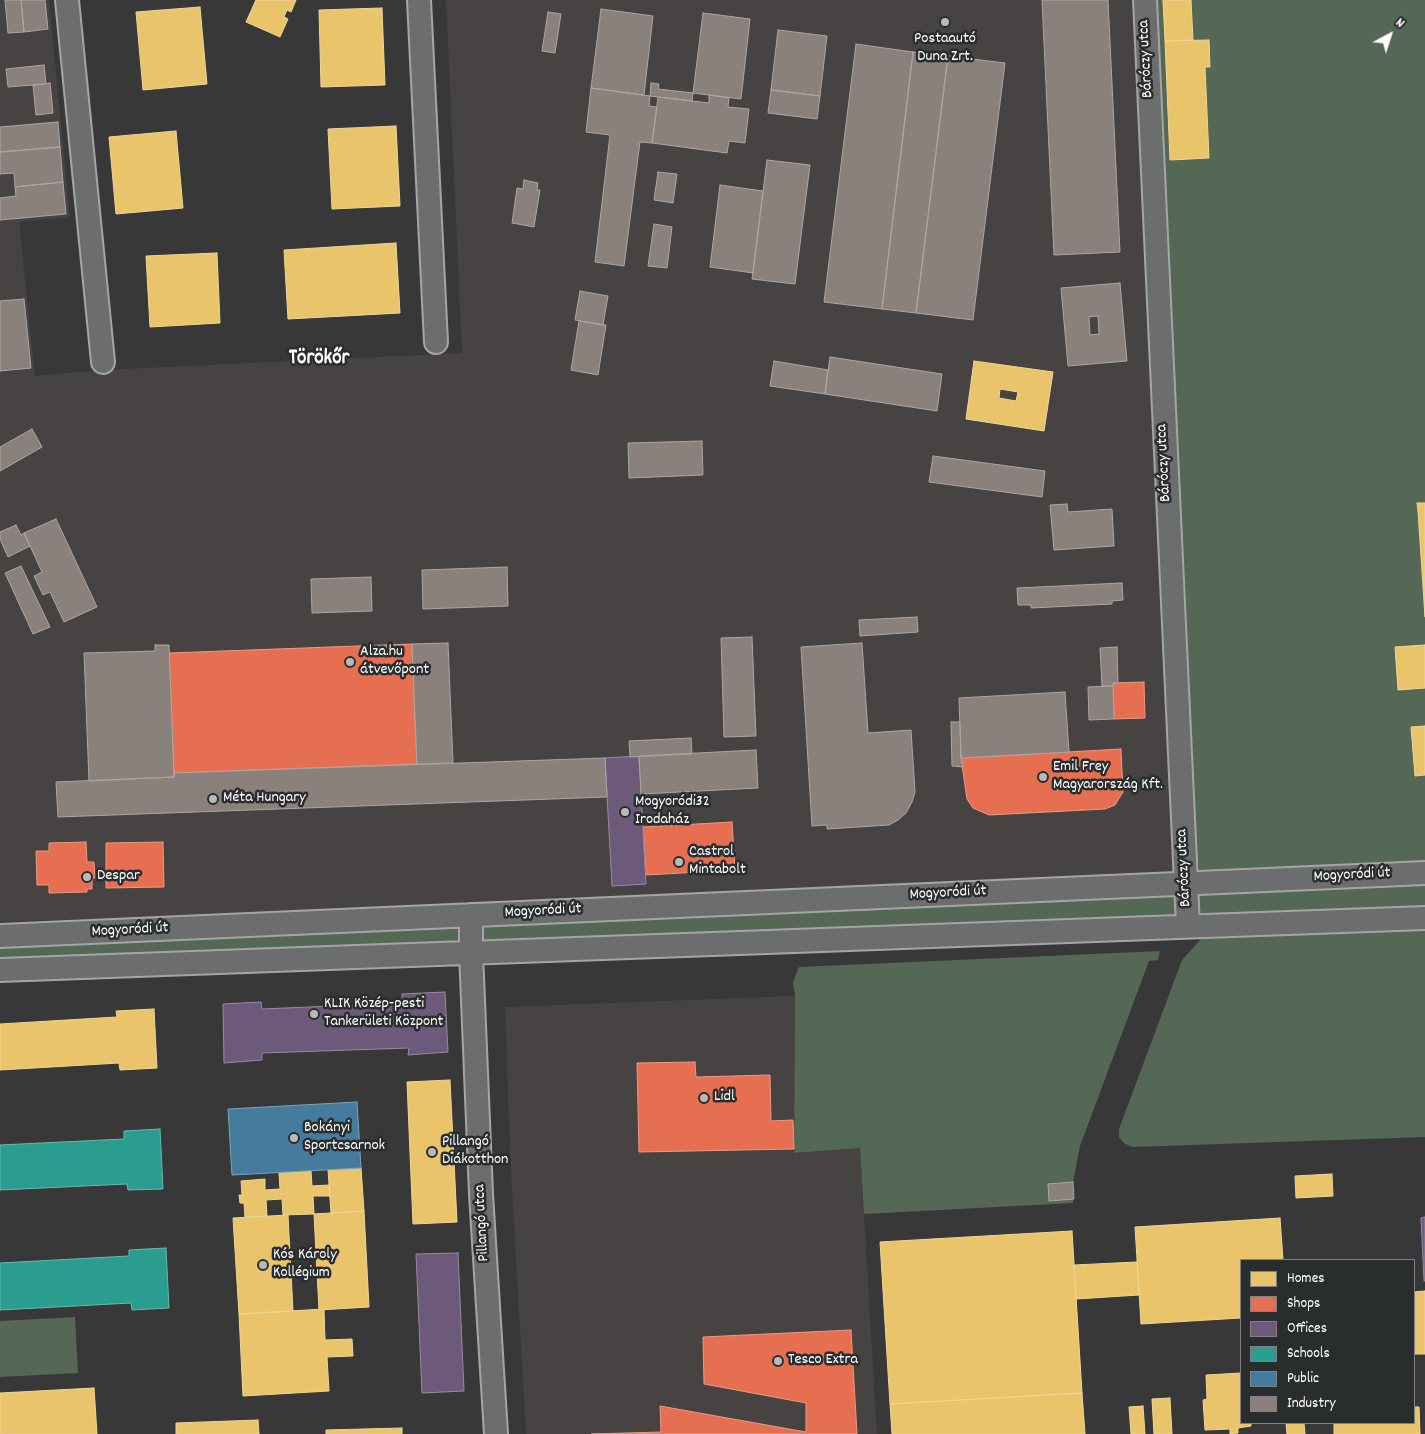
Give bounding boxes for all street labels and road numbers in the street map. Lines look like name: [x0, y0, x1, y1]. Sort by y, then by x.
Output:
street label: Báróczy utca: [1135, 20, 1159, 98]
street label: Báróczy utca: [1153, 424, 1177, 502]
street label: Báróczy utca: [1173, 829, 1197, 907]
street label: Mogyoródi út: [1313, 864, 1391, 888]
street label: Mogyoródi út: [909, 882, 987, 906]
street label: Mogyoródi út: [504, 900, 582, 924]
street label: Mogyoródi út: [91, 919, 169, 943]
street label: Pillangó utca: [471, 1184, 495, 1262]

